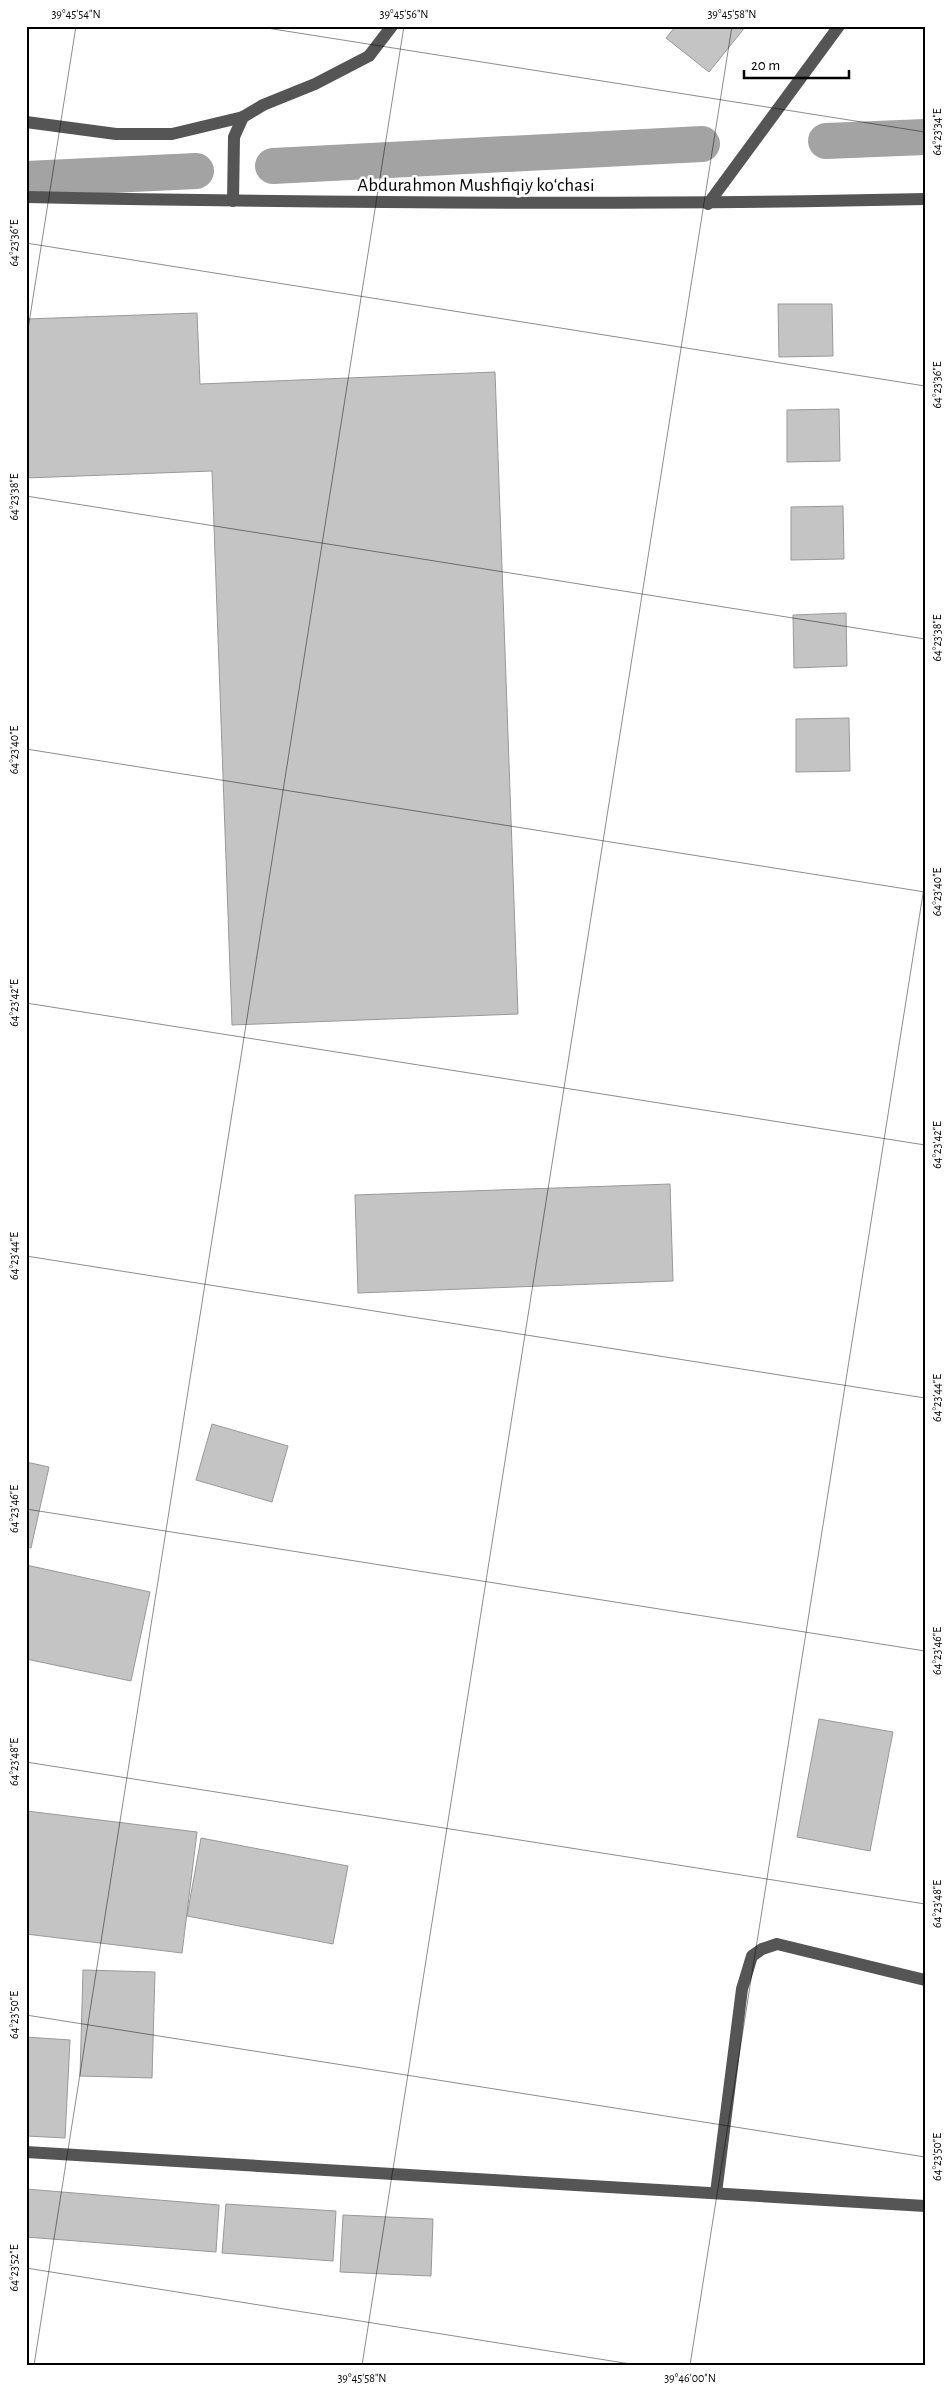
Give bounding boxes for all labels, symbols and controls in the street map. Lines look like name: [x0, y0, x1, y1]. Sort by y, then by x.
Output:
text: 39°45'54"N: [51, 8, 101, 20]
text: 39°45'56"N: [379, 8, 429, 20]
text: 39°45'58"N: [707, 8, 757, 20]
scale bar: [744, 48, 848, 80]
text: 20 m: [751, 58, 780, 73]
text: 64°23'34"E: [931, 108, 943, 156]
street label: Abdurahmon Mushfiqiy koʻchasi: [357, 176, 595, 195]
text: 64°23'36"E: [8, 219, 20, 267]
text: 64°23'36"E: [931, 361, 943, 409]
text: 64°23'38"E: [8, 473, 20, 521]
text: 64°23'38"E: [931, 614, 943, 662]
text: 64°23'40"E: [8, 725, 20, 774]
text: 64°23'40"E: [931, 867, 943, 916]
text: 64°23'42"E: [8, 979, 20, 1027]
text: 64°23'42"E: [931, 1121, 943, 1169]
text: 64°23'44"E: [8, 1232, 20, 1280]
text: 64°23'44"E: [931, 1374, 943, 1422]
text: 64°23'46"E: [8, 1485, 20, 1533]
text: 64°23'46"E: [931, 1627, 943, 1675]
text: 64°23'48"E: [8, 1738, 20, 1786]
text: 64°23'48"E: [931, 1880, 943, 1928]
text: 64°23'50"E: [8, 1991, 20, 2039]
text: 64°23'50"E: [931, 2133, 943, 2181]
text: 64°23'52"E: [8, 2244, 20, 2291]
text: 39°45'58"N: [337, 2372, 387, 2384]
text: 39°46'00"N: [664, 2372, 716, 2384]

